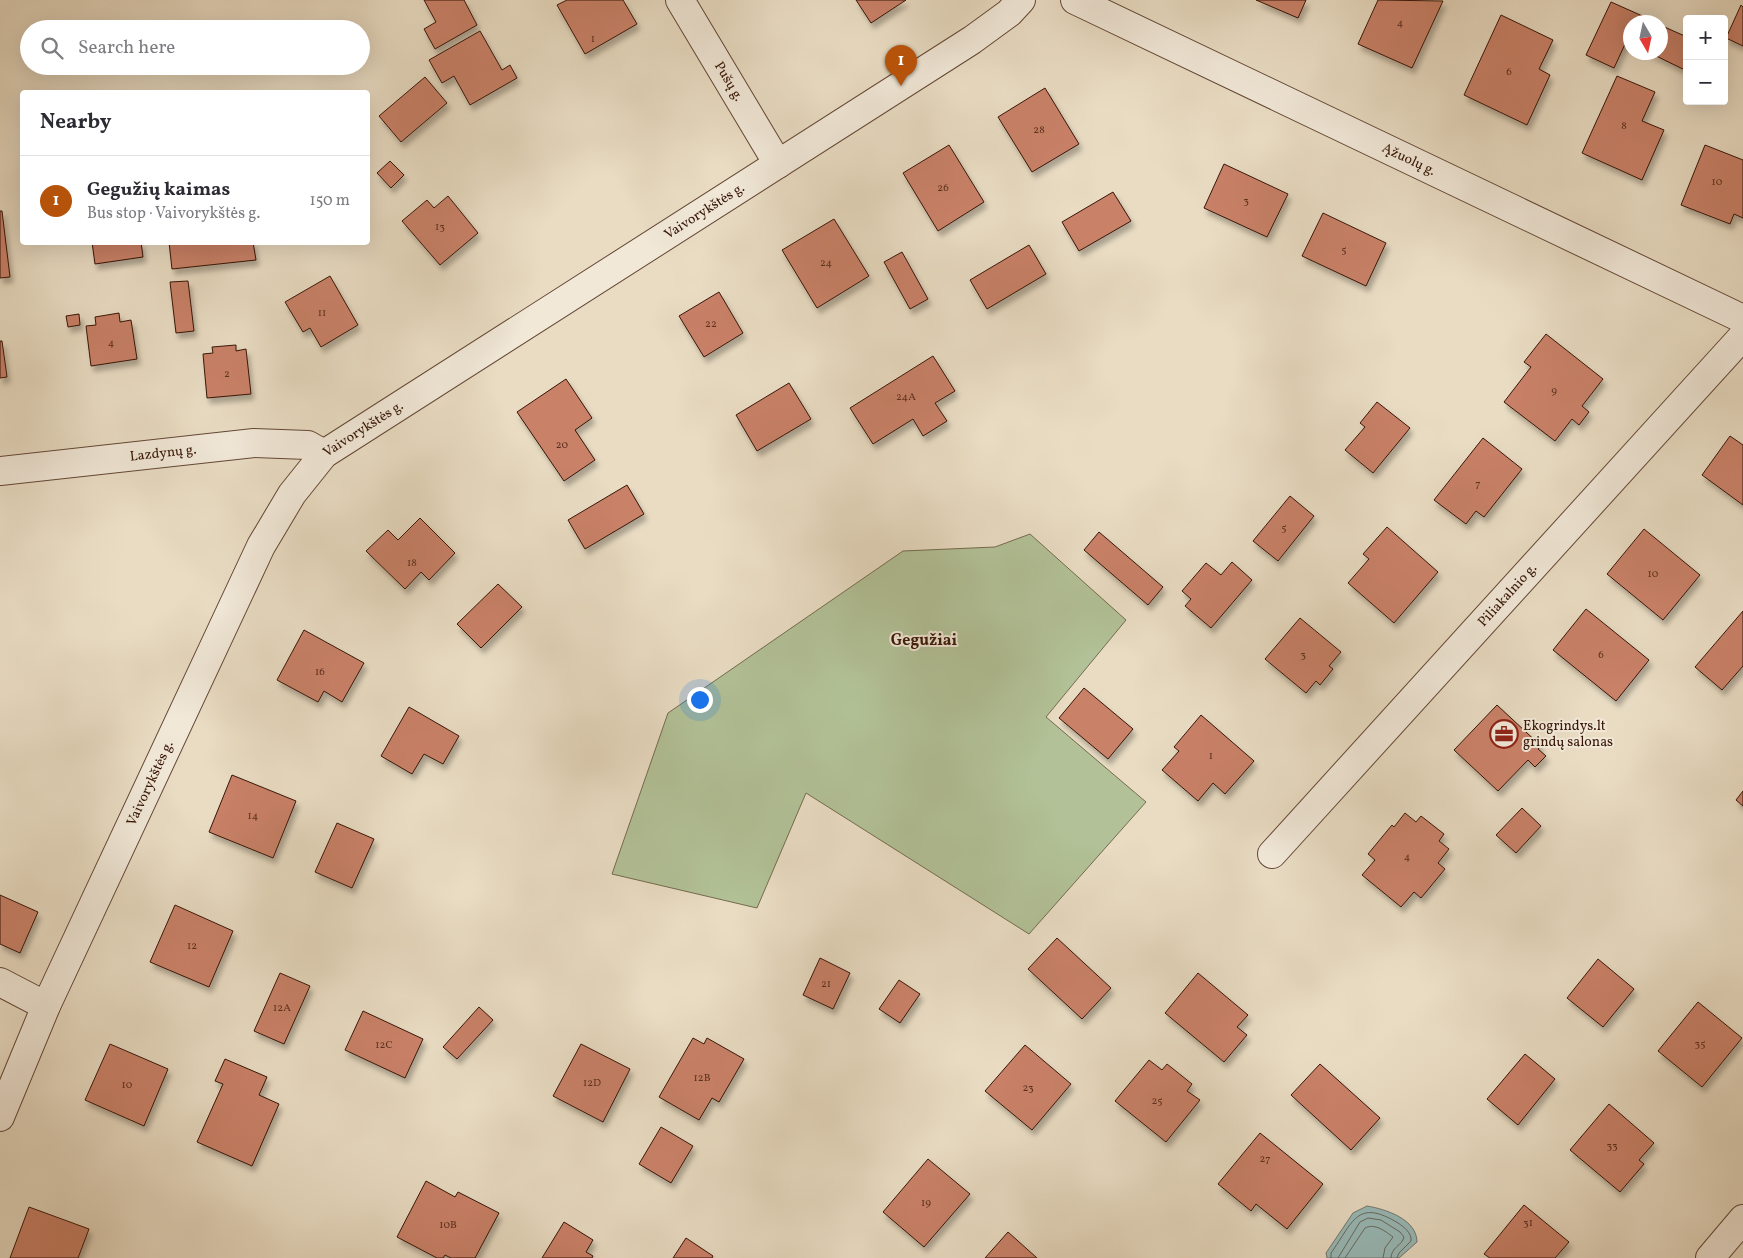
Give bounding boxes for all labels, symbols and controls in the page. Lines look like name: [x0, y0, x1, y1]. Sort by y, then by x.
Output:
north arrow: [1623, 15, 1668, 60]
map controls: [1683, 15, 1728, 105]
button: +: [1683, 15, 1728, 60]
house number: 4: [1397, 16, 1404, 31]
search box: [20, 20, 370, 75]
house number: 1: [591, 32, 595, 47]
icon: search: [38, 34, 66, 62]
text: Search here: [78, 35, 175, 61]
pin: 1: [885, 45, 917, 86]
street label: Pušų g.: [709, 58, 748, 105]
button: −: [1683, 60, 1728, 105]
house number: 6: [1506, 65, 1512, 80]
text: Nearby: [40, 108, 111, 137]
house number: 8: [1621, 119, 1627, 134]
house number: 28: [1033, 123, 1045, 138]
street label: Ąžuolų g.: [1379, 138, 1439, 180]
house number: 10: [1712, 175, 1723, 190]
text: Gegužių kaimas: [87, 177, 230, 203]
street label: Vaivorykštės g.: [660, 178, 748, 244]
house number: 26: [937, 181, 949, 196]
text: 1: [53, 190, 59, 212]
text: 150 m: [309, 190, 350, 212]
house number: 3: [1243, 194, 1249, 209]
text: Bus stop · Vaivorykštės g.: [87, 203, 260, 225]
house number: 13: [435, 220, 445, 235]
house number: 5: [1341, 243, 1347, 258]
house number: 24: [820, 256, 832, 271]
house number: 11: [318, 306, 326, 321]
house number: 22: [705, 317, 717, 332]
house number: 4: [108, 336, 115, 351]
house number: 2: [224, 367, 230, 382]
house number: 9: [1551, 384, 1557, 399]
house number: 24A: [896, 390, 916, 405]
street label: Vaivorykštės g.: [319, 396, 407, 462]
house number: 20: [556, 438, 569, 453]
street label: Lazdynų g.: [129, 440, 197, 466]
house number: 7: [1475, 477, 1481, 492]
house number: 5: [1281, 521, 1287, 536]
house number: 18: [407, 556, 417, 571]
street label: Piliakalnio g.: [1474, 559, 1541, 631]
house number: 10: [1648, 567, 1659, 582]
district label: Gegužiai: [891, 630, 958, 652]
house number: 3: [1300, 648, 1306, 663]
house number: 6: [1598, 648, 1604, 663]
house number: 16: [315, 665, 325, 680]
your location: [687, 687, 713, 713]
place label: Ekogrindys.lt grindų salonas: [1523, 717, 1613, 752]
office icon: Ekogrindys.lt grindų salonas: [1489, 719, 1519, 749]
street label: Vaivorykštės g.: [122, 738, 178, 829]
house number: 1: [1209, 749, 1213, 764]
house number: 14: [248, 809, 259, 824]
house number: 4: [1404, 850, 1411, 865]
house number: 12: [187, 939, 197, 954]
house number: 21: [821, 977, 831, 992]
house number: 12A: [273, 1001, 291, 1016]
house number: 35: [1695, 1037, 1705, 1052]
house number: 12C: [375, 1038, 393, 1053]
house number: 12B: [693, 1071, 711, 1086]
house number: 12D: [583, 1076, 601, 1091]
house number: 10: [122, 1078, 133, 1093]
house number: 23: [1022, 1081, 1034, 1096]
house number: 25: [1151, 1094, 1163, 1109]
house number: 33: [1606, 1139, 1618, 1154]
house number: 27: [1260, 1152, 1270, 1167]
house number: 19: [921, 1196, 931, 1211]
house number: 31: [1523, 1216, 1533, 1231]
house number: 10B: [439, 1218, 457, 1233]

